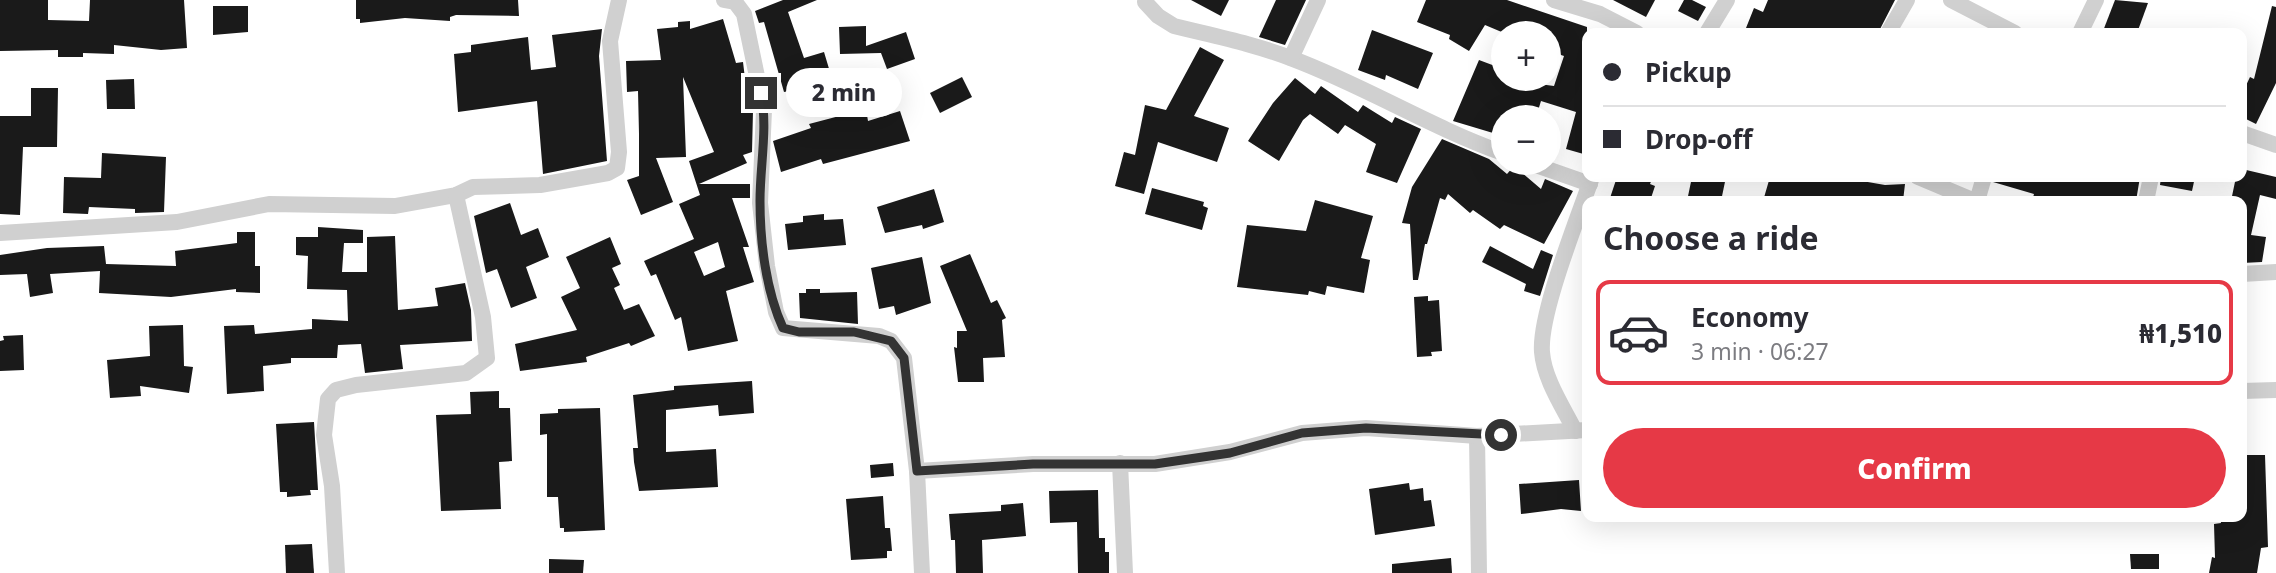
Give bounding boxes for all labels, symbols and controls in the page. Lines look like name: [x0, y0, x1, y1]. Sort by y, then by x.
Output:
map controls: [1491, 21, 1561, 175]
button: +: [1491, 21, 1561, 91]
text: Pickup: [1645, 54, 1732, 90]
callout: 2 min: [786, 68, 901, 118]
text: 2 min: [812, 76, 876, 108]
route end: [745, 77, 777, 109]
button: −: [1491, 105, 1561, 175]
text: Drop-off: [1645, 121, 1752, 157]
text: Choose a ride: [1603, 216, 1819, 259]
text: Economy: [1691, 299, 1809, 335]
icon: car: [1607, 301, 1670, 364]
text: ₦1,510: [2139, 315, 2222, 351]
text: 3 min · 06:27: [1691, 335, 1829, 367]
route start: [1485, 419, 1517, 451]
button: Confirm: [1603, 428, 2226, 508]

